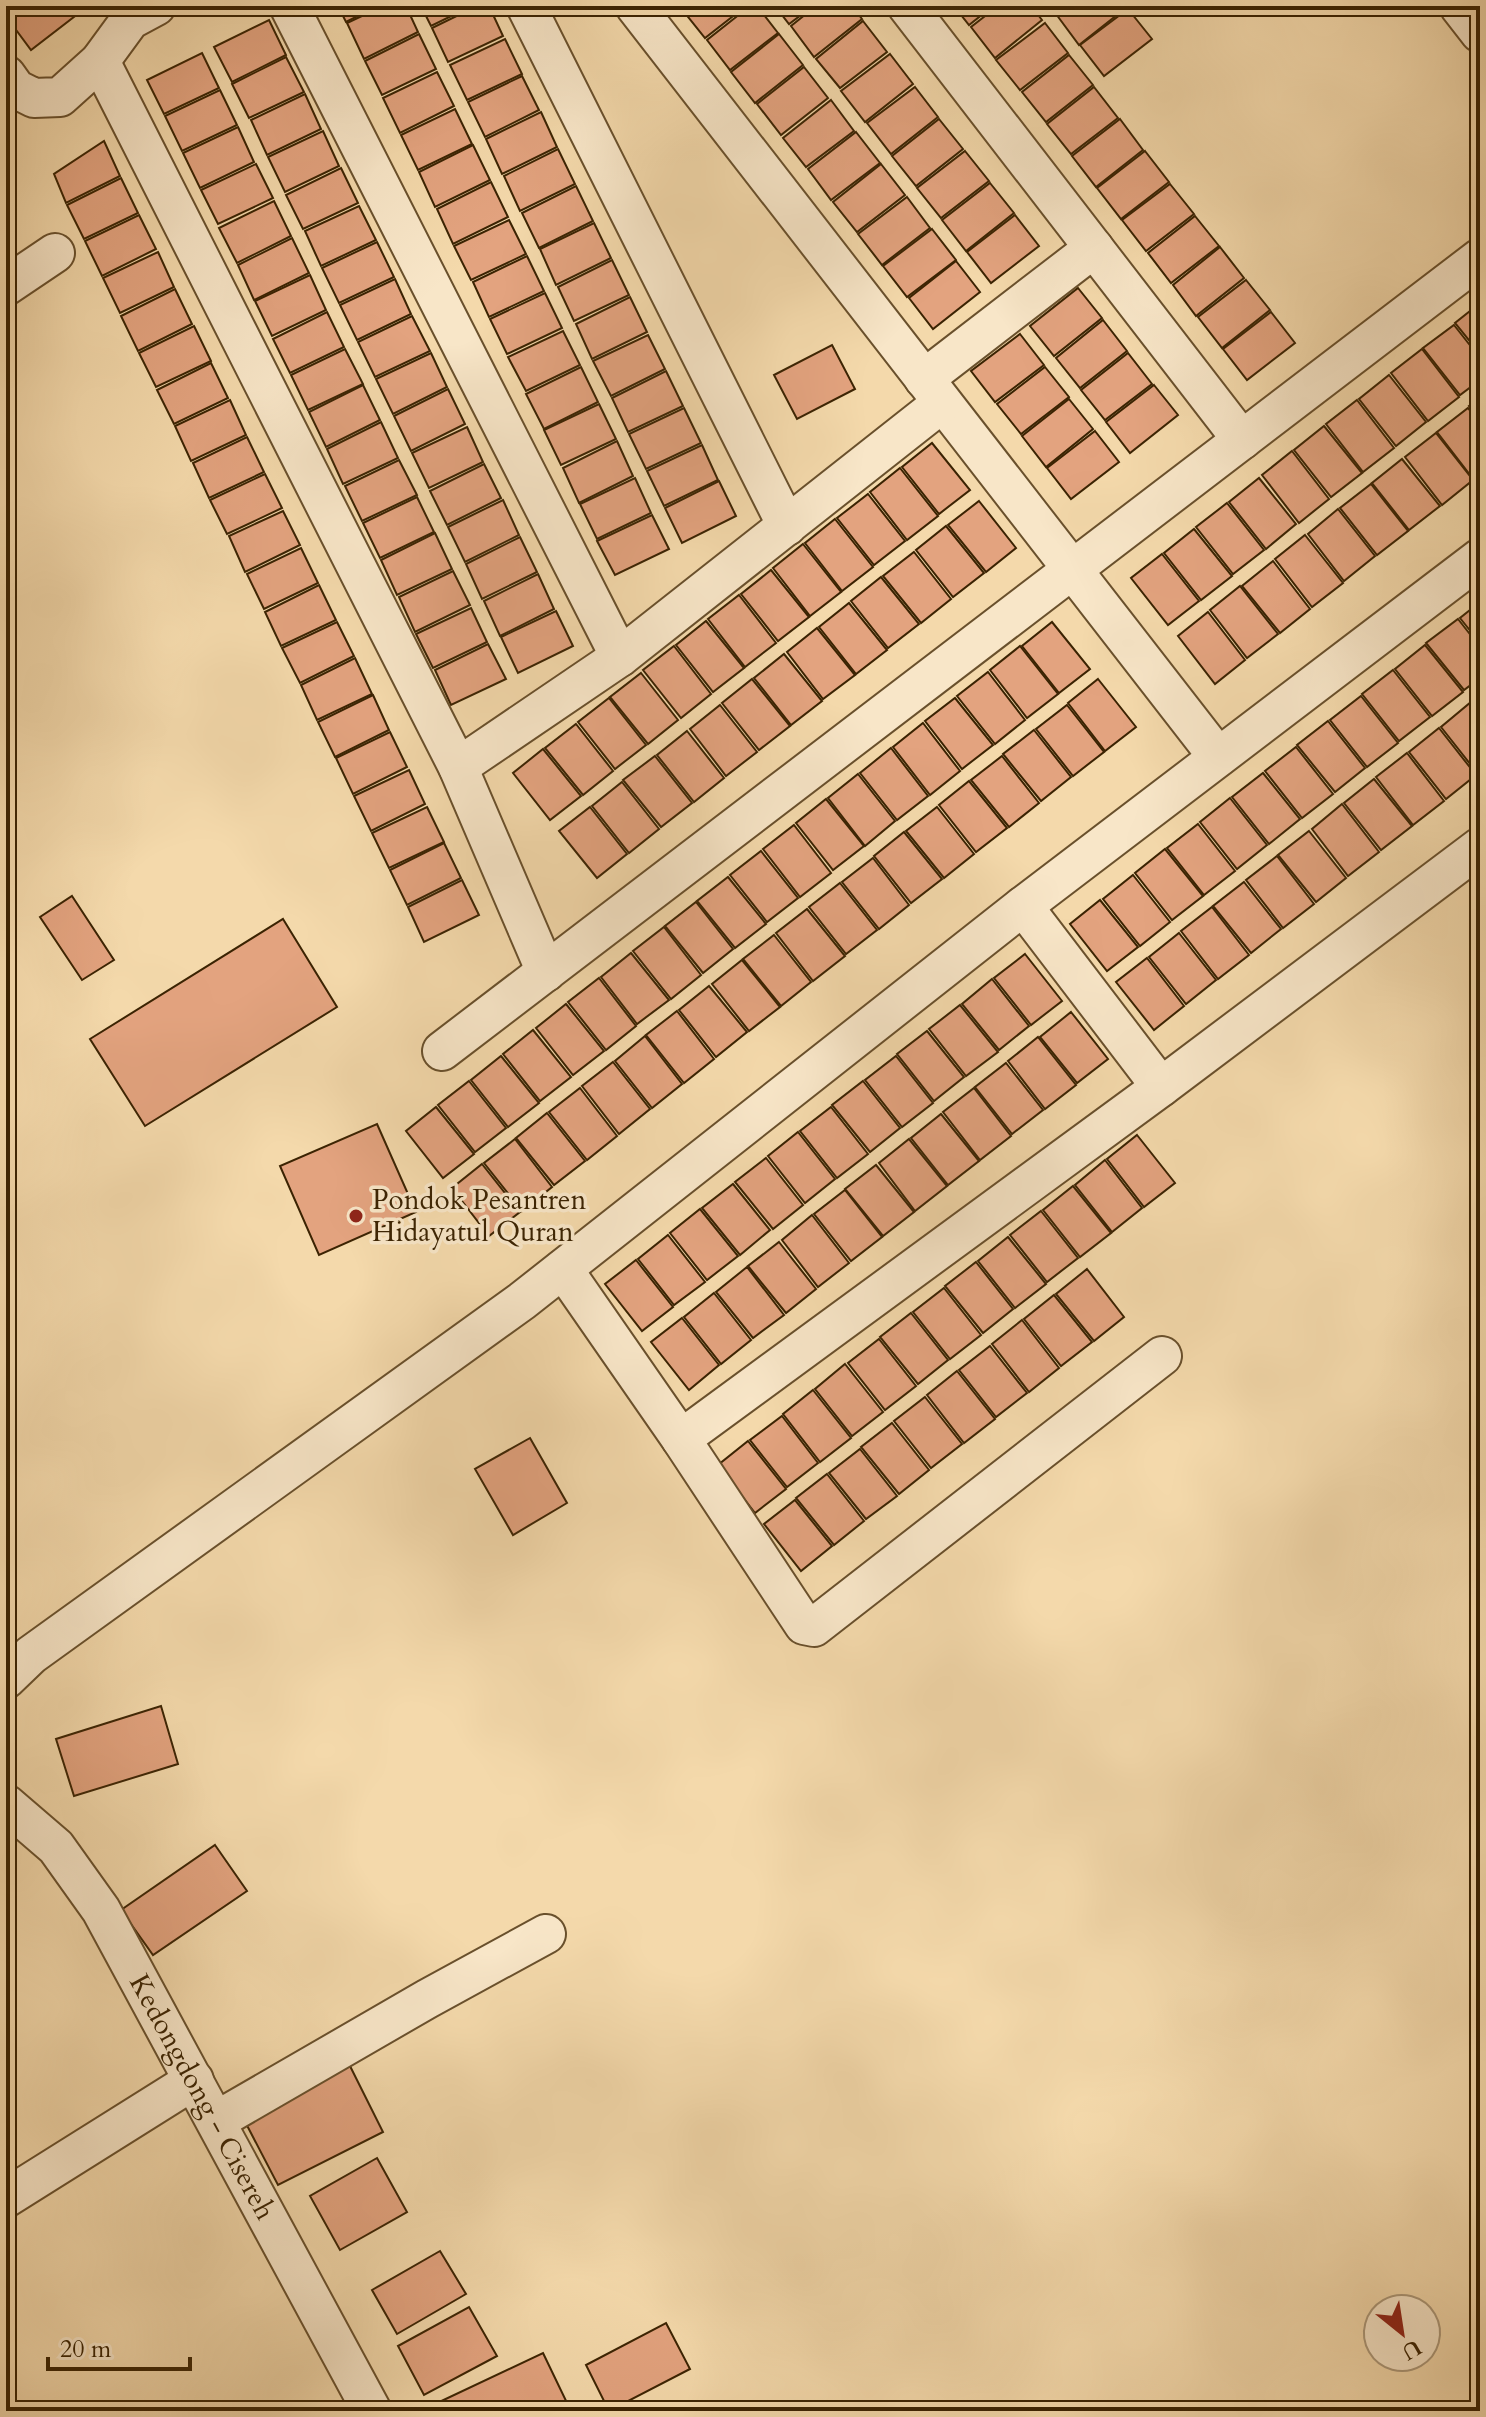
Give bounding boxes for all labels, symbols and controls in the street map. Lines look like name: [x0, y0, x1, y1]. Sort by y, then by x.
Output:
place label: Pondok Pesantren Hidayatul Quran: [372, 1181, 587, 1251]
marker: Pondok Pesantren Hidayatul Quran: [347, 1207, 365, 1225]
street label: Kedongdong - Cisereh: [120, 1967, 284, 2227]
north arrow: [1362, 2293, 1442, 2373]
scale bar: [48, 2321, 190, 2371]
text: U: [1396, 2332, 1427, 2367]
text: 20 m: [60, 2333, 112, 2366]

